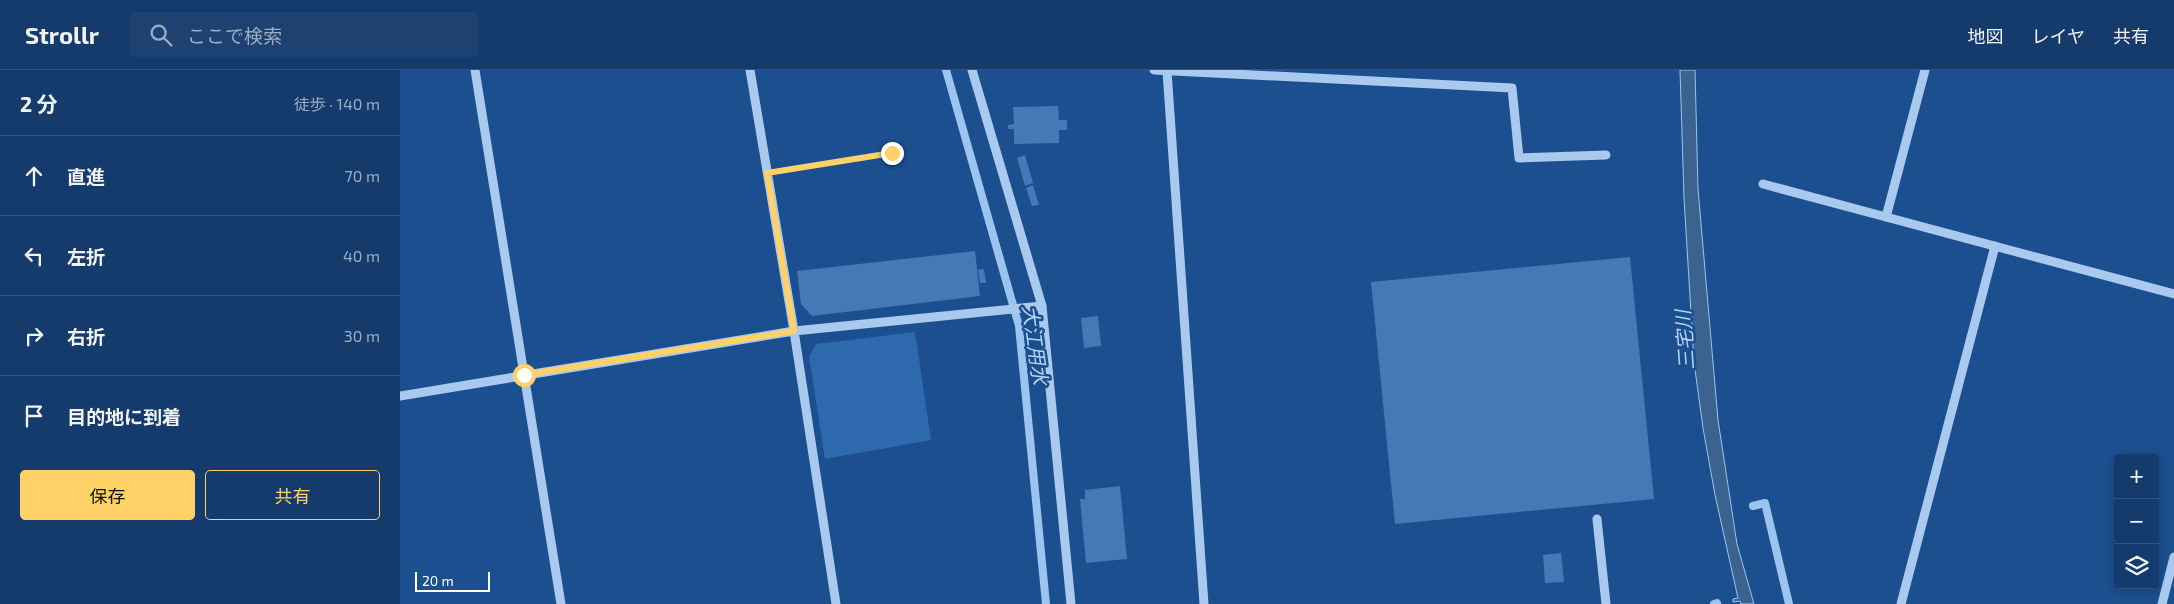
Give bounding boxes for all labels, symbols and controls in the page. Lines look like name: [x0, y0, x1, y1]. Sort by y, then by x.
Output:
search box: [129, 12, 479, 57]
text: Strollr: [25, 20, 99, 49]
icon: search: [147, 21, 175, 49]
text: ここで検索: [187, 24, 282, 47]
text: 地図: [1968, 25, 2004, 47]
text: レイヤ: [2032, 25, 2085, 47]
text: 共有: [2113, 25, 2149, 47]
text: 2 分: [20, 91, 58, 116]
text: 徒歩 · 140 m: [294, 94, 380, 113]
route end: [881, 142, 904, 165]
icon: ahead: [20, 162, 48, 190]
text: 直進: [67, 165, 105, 188]
text: 70 m: [345, 166, 380, 185]
icon: left: [20, 242, 48, 270]
text: 左折: [67, 245, 105, 268]
text: 40 m: [343, 246, 380, 265]
water label: 大江用水: [1019, 304, 1054, 388]
water label: 三宅川: [1670, 307, 1698, 371]
icon: right: [20, 322, 48, 350]
text: 右折: [67, 325, 105, 348]
text: 30 m: [344, 326, 380, 345]
route start: [513, 364, 536, 387]
icon: arrive: [20, 402, 48, 430]
text: 目的地に到着: [67, 405, 181, 428]
map controls: [2114, 454, 2159, 589]
button: +: [2114, 454, 2159, 499]
button: 保存: [20, 470, 195, 520]
button: 共有: [205, 470, 380, 520]
button: −: [2114, 499, 2159, 544]
button: layers: [2114, 544, 2159, 589]
scale bar: [415, 569, 490, 592]
text: 20 m: [422, 572, 454, 589]

